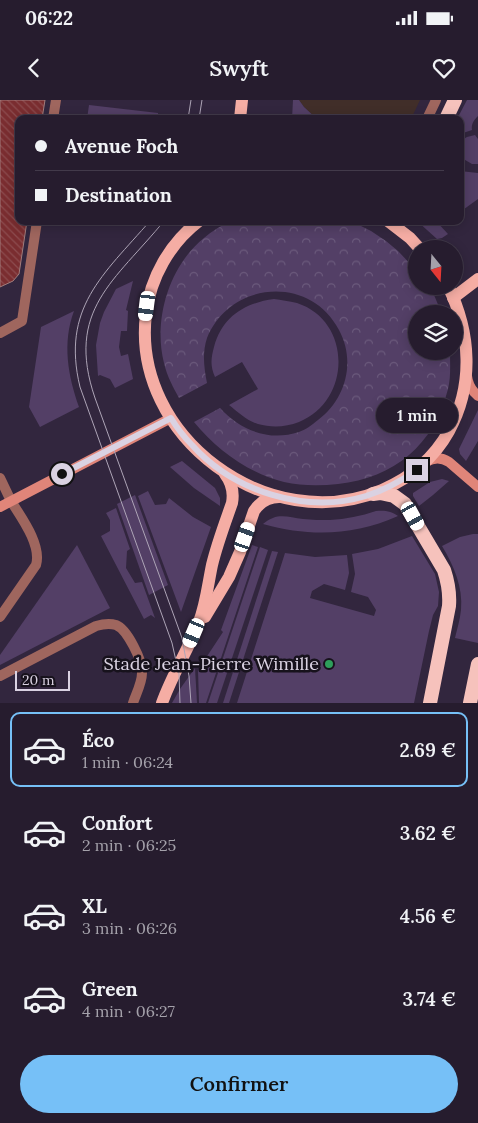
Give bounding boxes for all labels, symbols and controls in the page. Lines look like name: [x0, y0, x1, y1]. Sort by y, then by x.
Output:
text: 06:22: [25, 6, 73, 30]
icon: back: [20, 54, 48, 82]
text: Swyft: [209, 54, 269, 82]
icon: heart: [430, 54, 458, 82]
text: Avenue Foch: [65, 134, 178, 158]
text: Destination: [65, 183, 172, 207]
north arrow: [408, 240, 462, 295]
map controls: [408, 240, 463, 360]
car: [137, 290, 156, 322]
button: layers: [408, 305, 463, 360]
callout: 1 min: [376, 398, 458, 432]
text: 1 min: [397, 405, 437, 425]
route end: [406, 459, 428, 481]
route start: [51, 463, 73, 485]
car: [399, 499, 426, 533]
car: [233, 520, 256, 554]
car: [181, 616, 206, 650]
place label: Stade Jean-Pierre Wimille: [103, 652, 319, 675]
marker: Stade Jean-Pierre Wimille: [323, 658, 335, 670]
scale bar: [15, 668, 70, 691]
text: 20 m: [22, 671, 54, 689]
icon: car: [22, 727, 67, 772]
text: Éco: [82, 728, 114, 752]
text: 2.69 €: [399, 738, 456, 762]
text: 1 min · 06:24: [82, 752, 173, 772]
icon: car: [22, 810, 67, 855]
text: Confort: [82, 811, 153, 835]
text: 3.62 €: [400, 821, 456, 845]
text: 2 min · 06:25: [82, 835, 176, 855]
icon: car: [22, 893, 67, 938]
text: XL: [82, 894, 107, 918]
text: 4.56 €: [400, 904, 456, 928]
text: 3 min · 06:26: [82, 918, 177, 938]
icon: car: [22, 976, 67, 1021]
text: Green: [82, 977, 138, 1001]
text: 3.74 €: [403, 987, 456, 1011]
text: 4 min · 06:27: [82, 1001, 175, 1021]
button: Confirmer: [20, 1055, 458, 1113]

